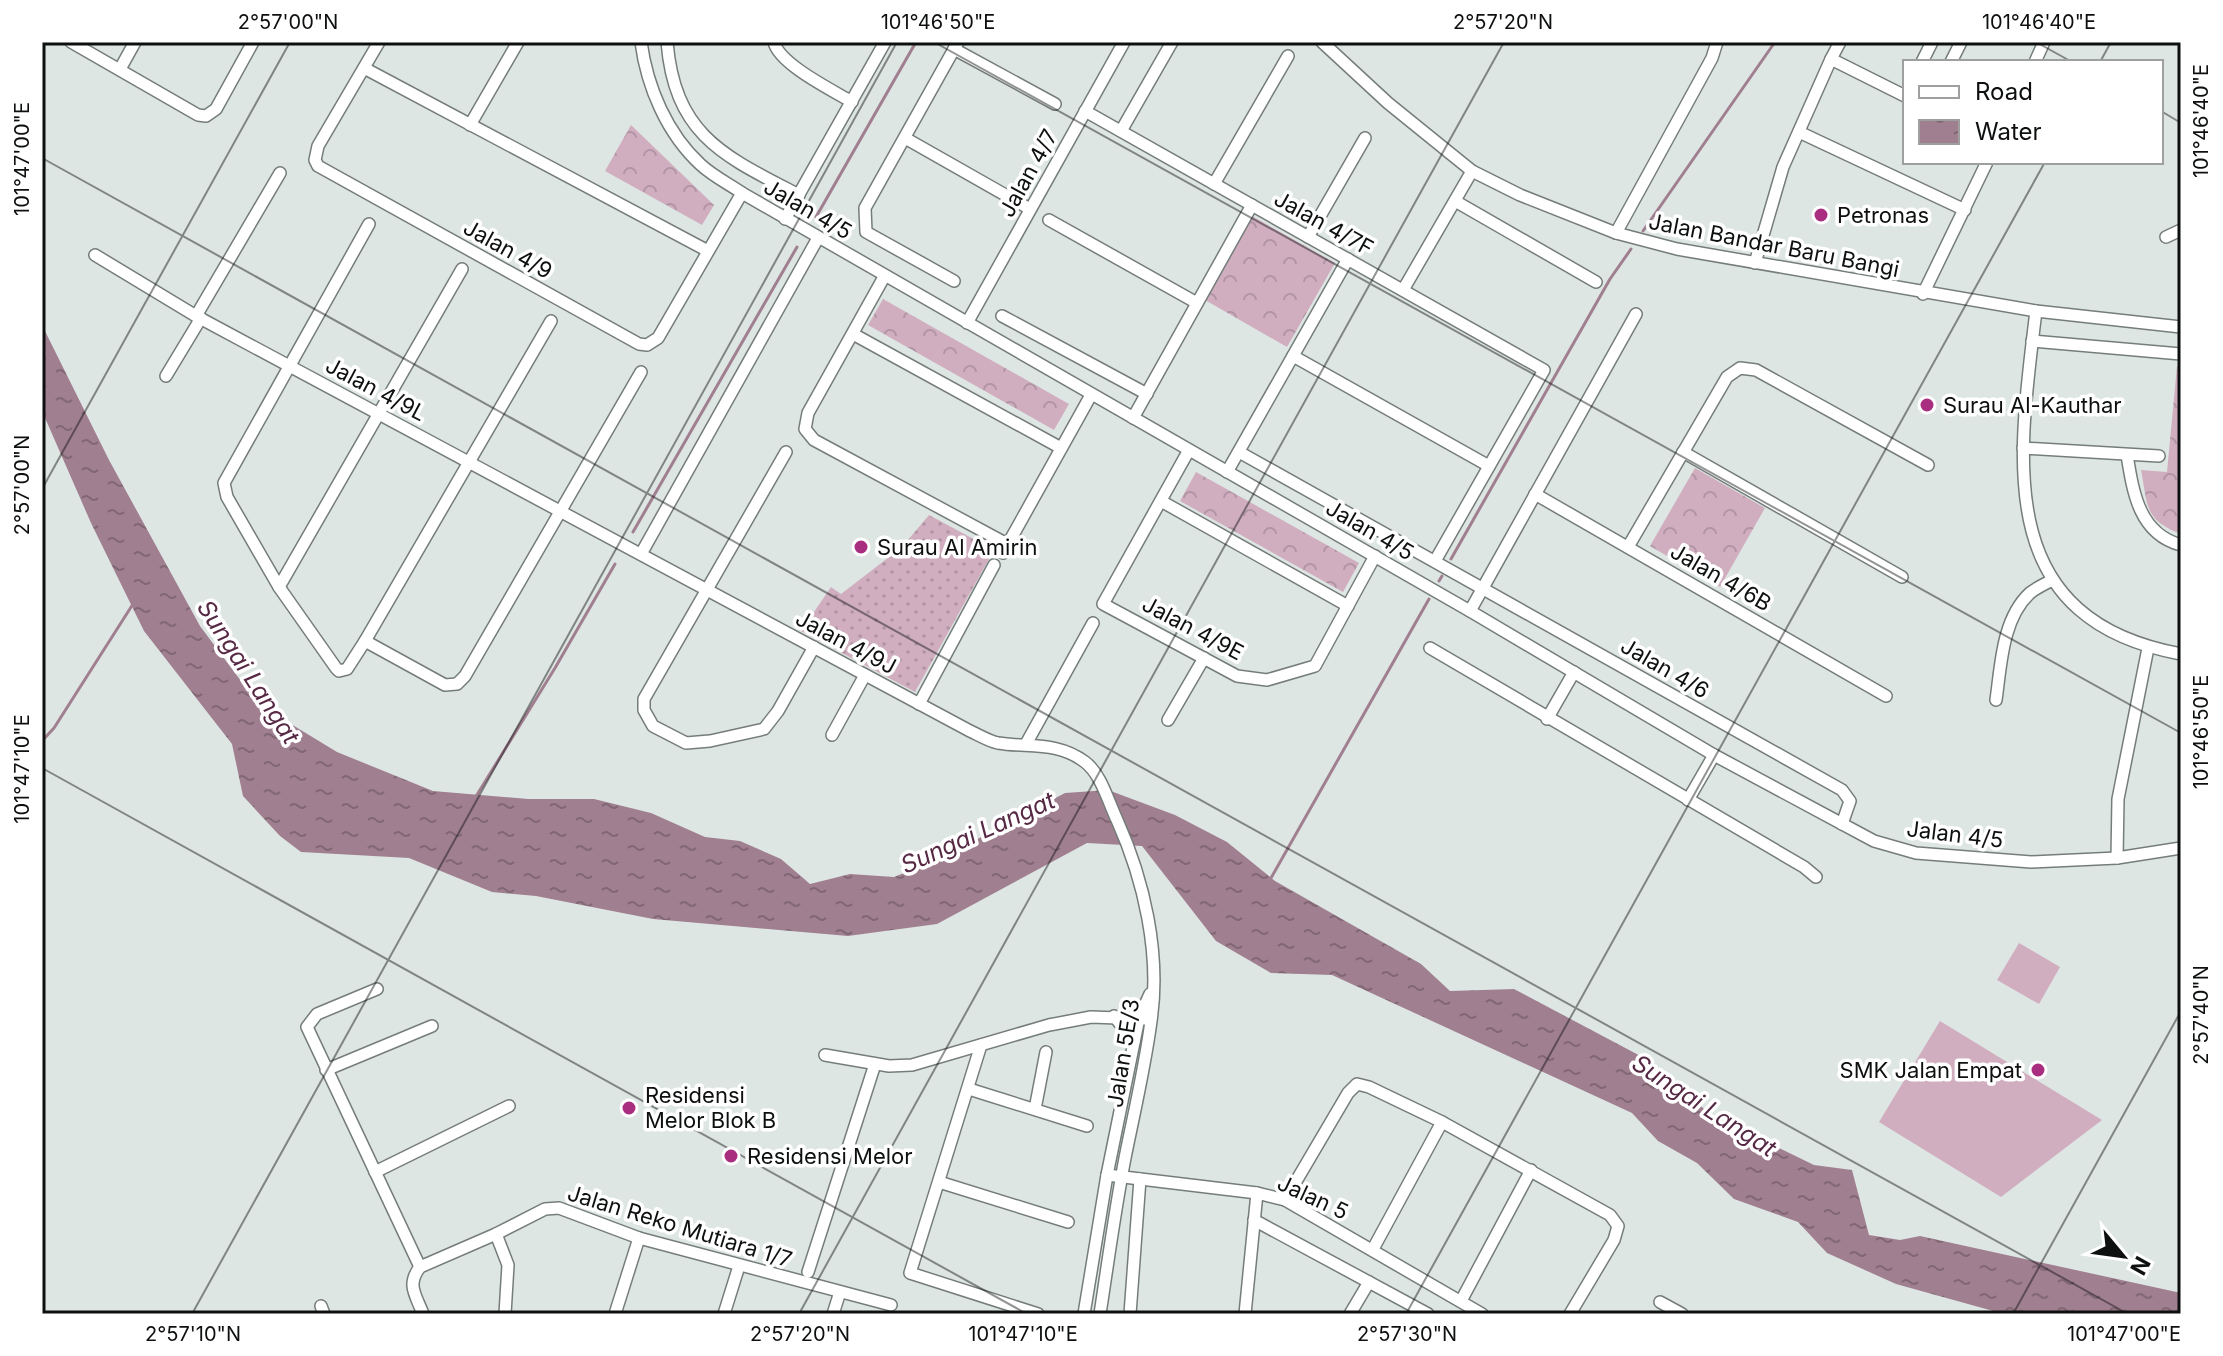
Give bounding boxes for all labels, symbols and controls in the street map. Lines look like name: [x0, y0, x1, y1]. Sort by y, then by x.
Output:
text: 2°57'00"N: [238, 10, 338, 34]
text: 101°46'50"E: [881, 10, 995, 34]
text: 2°57'20"N: [1453, 10, 1553, 34]
text: 101°46'40"E: [1982, 10, 2096, 34]
legend: [1903, 60, 2163, 164]
text: 101°46'40"E: [2189, 64, 2213, 178]
text: Road: [1975, 77, 2033, 106]
text: 101°47'00"E: [10, 102, 34, 216]
text: Water: [1975, 117, 2042, 146]
street label: Jalan 4/7: [993, 125, 1063, 221]
street label: Jalan 4/5: [759, 173, 857, 245]
street label: Jalan 4/7F: [1270, 185, 1378, 261]
place label: Petronas: [1837, 202, 1929, 228]
marker: Petronas: [1812, 206, 1830, 224]
street label: Jalan Bandar Baru Bangi: [1647, 208, 1901, 282]
street label: Jalan 4/9: [459, 214, 557, 284]
street label: Jalan 4/9L: [321, 352, 431, 426]
place label: Surau Al-Kauthar: [1943, 392, 2122, 418]
marker: Surau Al-Kauthar: [1918, 396, 1936, 414]
text: 2°57'00"N: [10, 435, 34, 535]
street label: Jalan 4/5: [1321, 494, 1419, 566]
place label: Surau Al Amirin: [877, 534, 1037, 560]
marker: Surau Al Amirin: [852, 538, 870, 556]
street label: Jalan 4/6B: [1666, 538, 1776, 616]
street label: Jalan 4/9E: [1138, 591, 1248, 665]
water label: Sungai Langat: [191, 594, 306, 750]
street label: Jalan 4/9J: [791, 605, 901, 679]
street label: Jalan 4/6: [1616, 632, 1714, 704]
text: 101°46'50"E: [2189, 675, 2213, 789]
text: 101°47'10"E: [10, 714, 34, 824]
water label: Sungai Langat: [896, 785, 1060, 879]
street label: Jalan 4/5: [1905, 815, 2005, 853]
text: 2°57'40"N: [2189, 965, 2213, 1065]
street label: Jalan 5E/3: [1102, 997, 1144, 1109]
water label: Sungai Langat: [1627, 1048, 1783, 1163]
place label: SMK Jalan Empat: [1840, 1057, 2022, 1083]
marker: SMK Jalan Empat: [2029, 1061, 2047, 1079]
place label: Residensi Melor Blok B: [645, 1082, 776, 1133]
marker: Residensi Melor Blok B: [620, 1099, 638, 1117]
place label: Residensi Melor: [747, 1143, 913, 1169]
marker: Residensi Melor: [722, 1147, 740, 1165]
street label: Jalan 5: [1273, 1169, 1353, 1225]
street label: Jalan Reko Mutiara 1/7: [565, 1179, 795, 1273]
north arrow: [2083, 1216, 2163, 1296]
text: N: [2125, 1252, 2156, 1279]
text: 2°57'10"N: [145, 1322, 241, 1346]
text: 2°57'20"N: [750, 1322, 850, 1346]
text: 101°47'10"E: [968, 1322, 1078, 1346]
text: 2°57'30"N: [1357, 1322, 1457, 1346]
text: 101°47'00"E: [2067, 1322, 2181, 1346]

